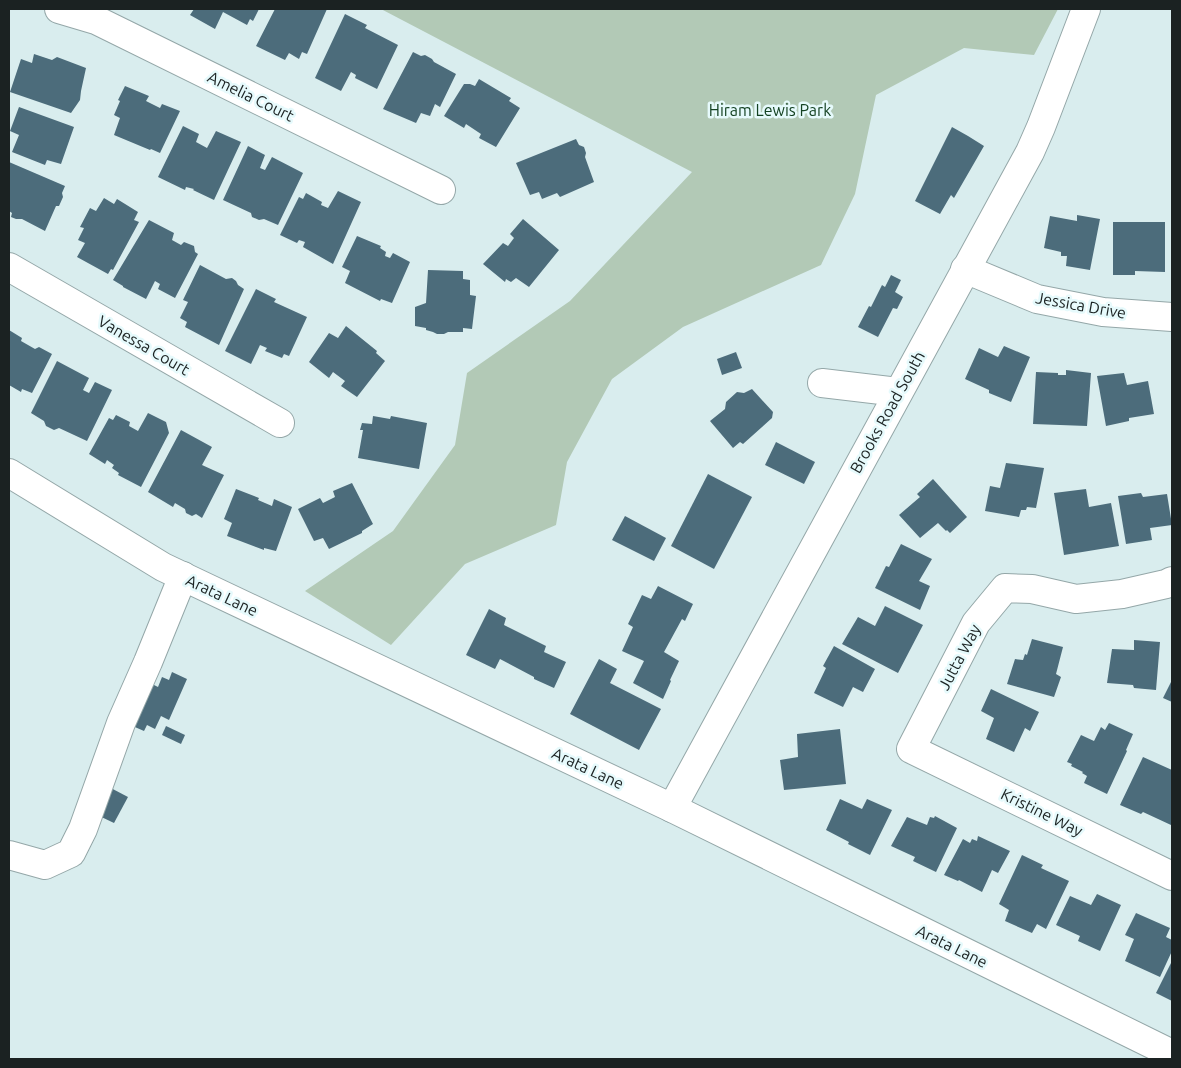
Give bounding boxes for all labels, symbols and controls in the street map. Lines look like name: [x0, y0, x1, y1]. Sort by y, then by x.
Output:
street label: Amelia Court: [205, 67, 298, 125]
park label: Hiram Lewis Park: [709, 101, 831, 119]
street label: Jessica Drive: [1034, 288, 1128, 322]
street label: Vanessa Court: [95, 312, 193, 379]
street label: Brooks Road South: [846, 348, 928, 476]
street label: Arata Lane: [183, 571, 261, 619]
street label: Jutta Way: [934, 621, 984, 693]
street label: Arata Lane: [549, 744, 627, 792]
street label: Kristine Way: [998, 784, 1086, 840]
street label: Arata Lane: [913, 921, 991, 971]

